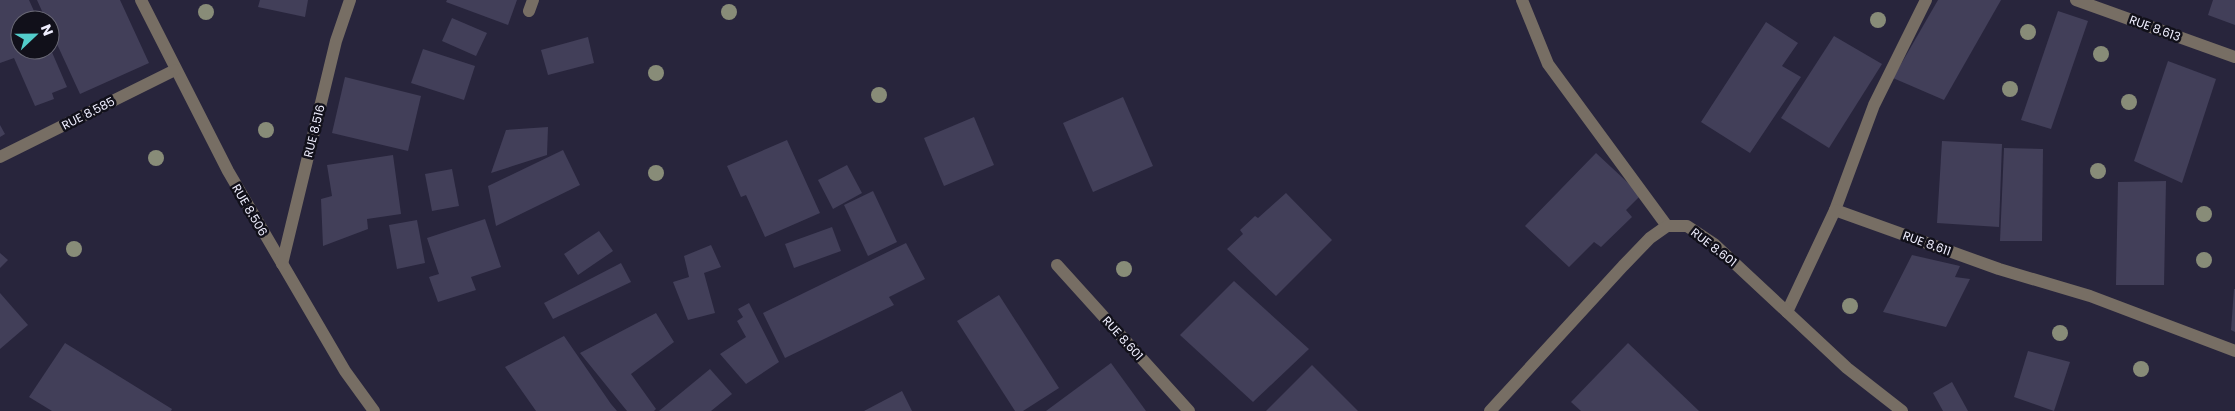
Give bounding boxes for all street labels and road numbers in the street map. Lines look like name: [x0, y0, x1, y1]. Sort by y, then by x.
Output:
street label: RUE 8.613: [2127, 11, 2183, 45]
street label: RUE 8.585: [59, 92, 117, 134]
street label: RUE 8.516: [299, 103, 329, 159]
street label: RUE 8.506: [228, 181, 272, 239]
street label: RUE 8.601: [1688, 224, 1740, 270]
street label: RUE 8.611: [1901, 226, 1953, 260]
street label: RUE 8.601: [1099, 312, 1147, 364]

